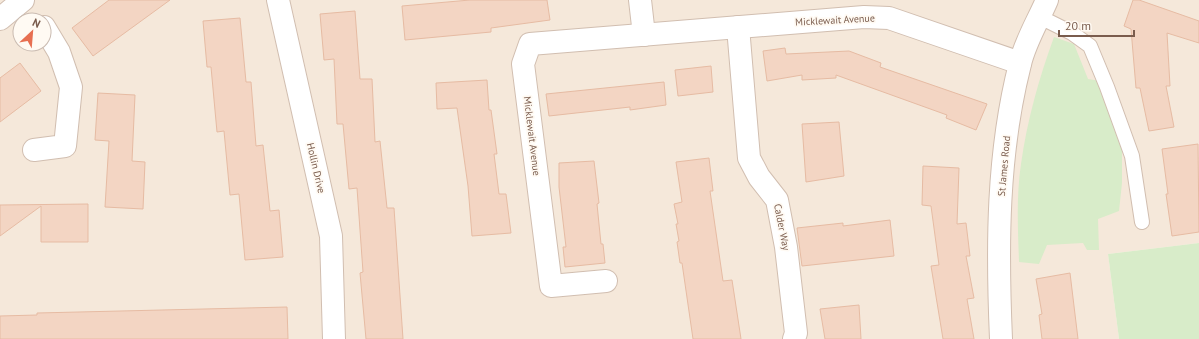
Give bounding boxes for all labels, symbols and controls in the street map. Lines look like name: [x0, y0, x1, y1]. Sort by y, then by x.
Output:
street label: Micklewait Avenue: [795, 11, 875, 29]
north arrow: [12, 12, 52, 52]
scale bar: [1059, 12, 1134, 38]
text: N: [30, 15, 43, 31]
text: 20 m: [1065, 18, 1091, 33]
street label: Micklewait Avenue: [521, 96, 543, 176]
street label: St James Road: [995, 135, 1013, 197]
street label: Hollin Drive: [304, 142, 328, 194]
street label: Calder Way: [771, 203, 793, 252]

